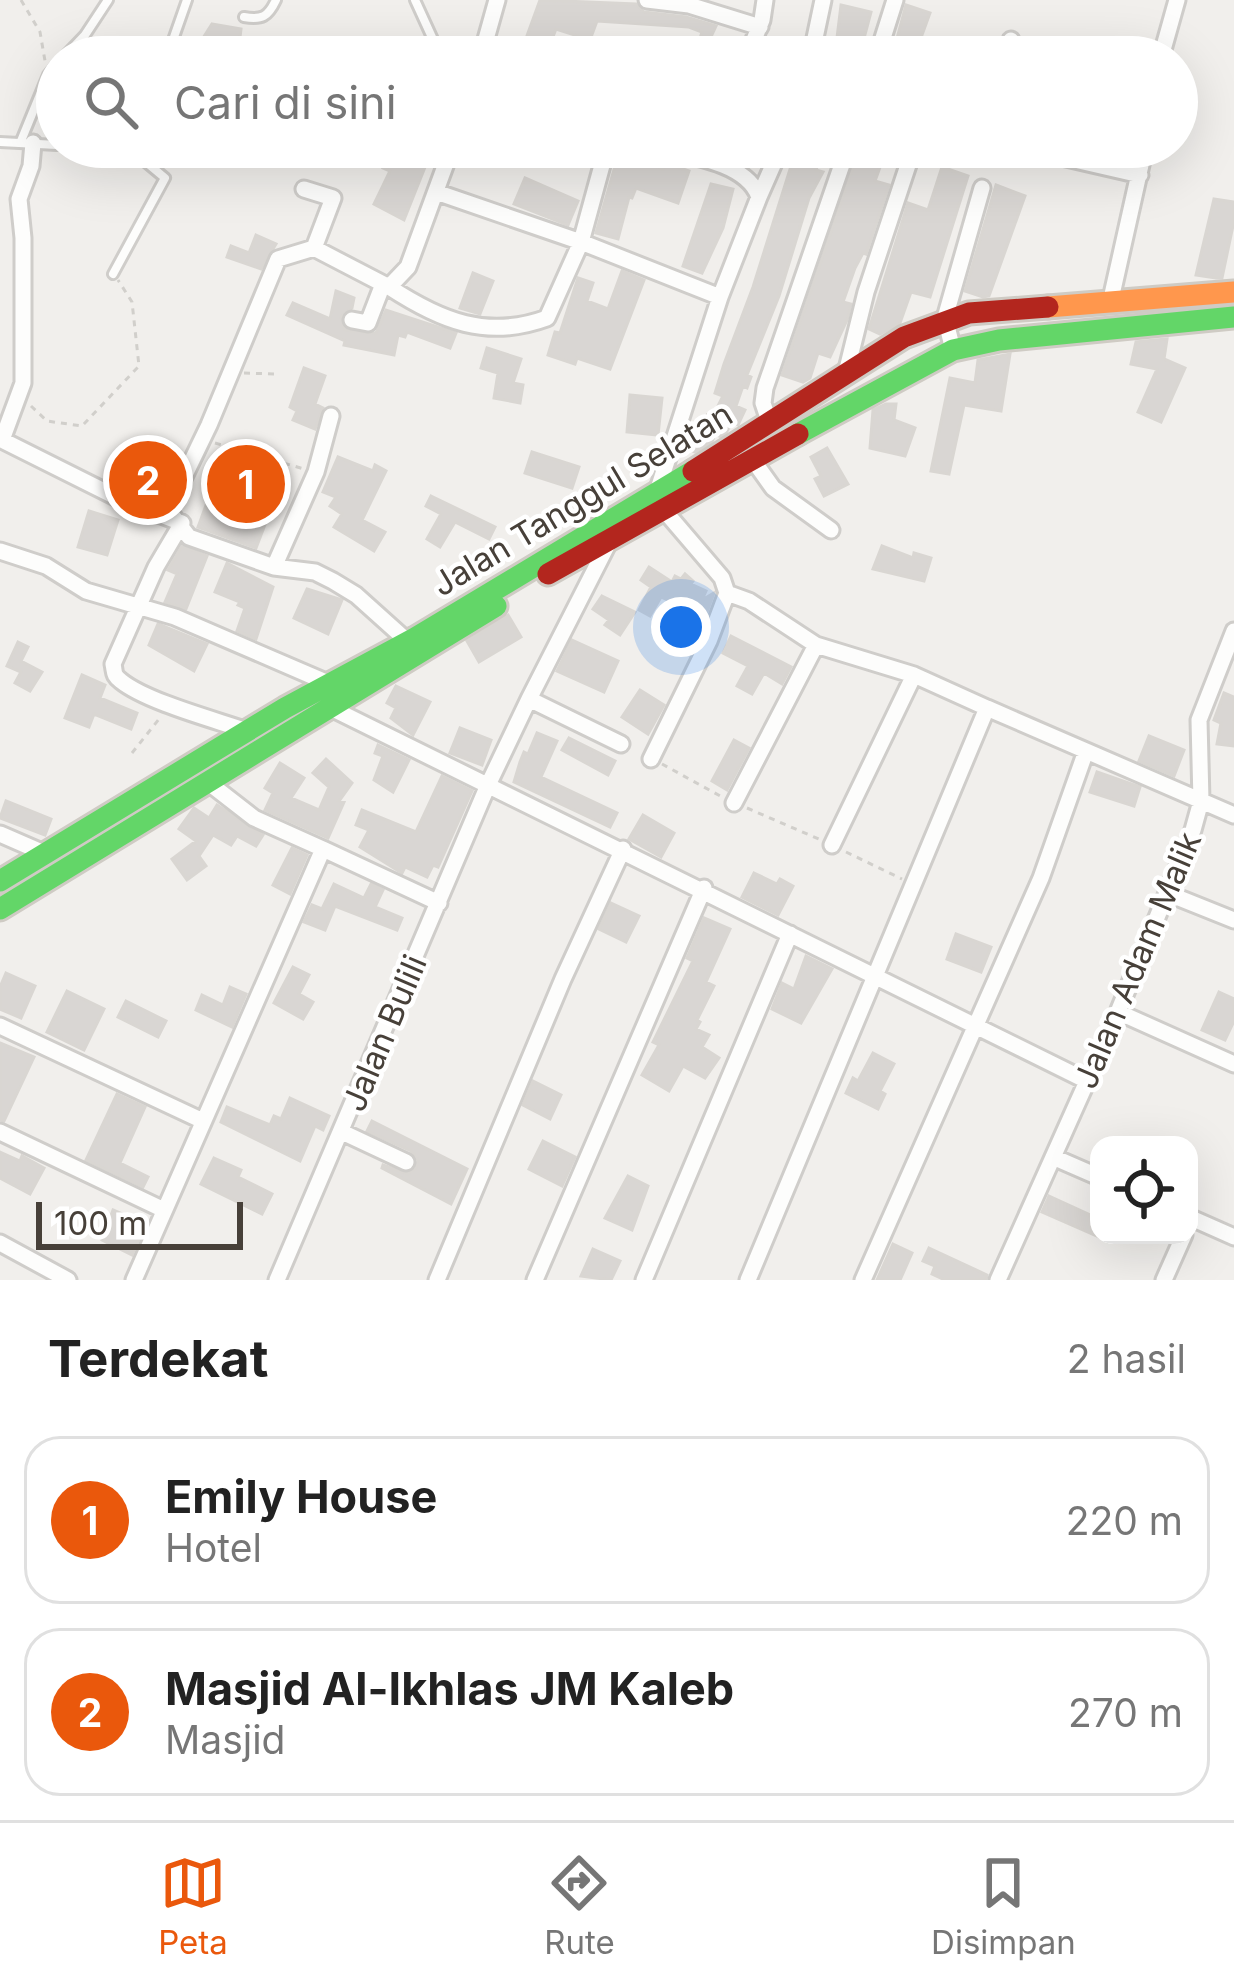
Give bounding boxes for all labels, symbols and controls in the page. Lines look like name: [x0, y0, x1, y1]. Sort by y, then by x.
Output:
search box: [36, 36, 1198, 168]
icon: search: [78, 69, 144, 135]
text: Cari di sini: [174, 75, 397, 130]
street label: Jalan Tanggul Selatan: [425, 394, 739, 604]
pin: 2: [109, 435, 187, 525]
pin: 1: [207, 439, 285, 529]
your location: [651, 597, 711, 657]
street label: Jalan Adam Malik: [1065, 826, 1209, 1094]
street label: Jalan Bulili: [333, 949, 435, 1117]
map controls: [1090, 1136, 1198, 1244]
button: locate: [1090, 1136, 1198, 1244]
scale bar: [36, 1196, 243, 1249]
text: 100 m: [54, 1203, 147, 1243]
text: Terdekat: [48, 1328, 268, 1389]
text: 2 hasil: [1067, 1335, 1186, 1382]
text: Emily House: [165, 1469, 437, 1524]
text: 1: [82, 1497, 98, 1544]
text: 220 m: [1066, 1497, 1183, 1544]
text: Hotel: [165, 1524, 262, 1571]
text: Masjid Al-Ikhlas JM Kaleb: [165, 1661, 734, 1716]
text: 2: [78, 1689, 102, 1736]
text: 270 m: [1068, 1689, 1183, 1736]
text: Masjid: [165, 1716, 286, 1763]
tab: Peta: [158, 1850, 228, 1962]
tab: Rute: [544, 1850, 615, 1962]
tab: Disimpan: [931, 1850, 1076, 1962]

